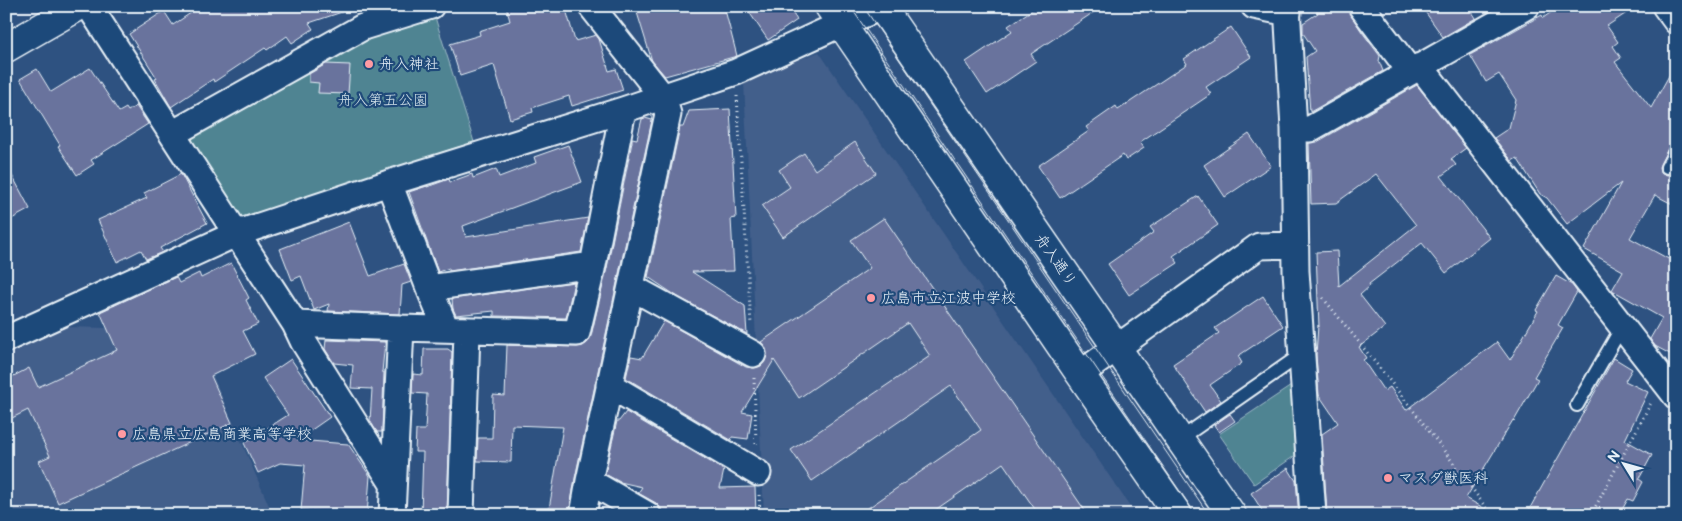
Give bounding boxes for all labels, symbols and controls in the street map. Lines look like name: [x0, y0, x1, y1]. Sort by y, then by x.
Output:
place label: 舟入神社: [379, 55, 439, 74]
marker: 舟入神社: [363, 58, 375, 70]
park label: 舟入第五公園: [338, 91, 428, 110]
street label: 舟入通り: [1031, 230, 1081, 290]
place label: 広島市立江波中学校: [881, 289, 1016, 308]
marker: 広島市立江波中学校: [865, 292, 877, 304]
place label: 広島県立広島商業高等学校: [132, 425, 312, 444]
marker: 広島県立広島商業高等学校: [116, 428, 128, 440]
north arrow: [1600, 438, 1650, 488]
text: N: [1604, 447, 1624, 466]
place label: マスダ獣医科: [1398, 469, 1488, 488]
marker: マスダ獣医科: [1382, 472, 1394, 484]

